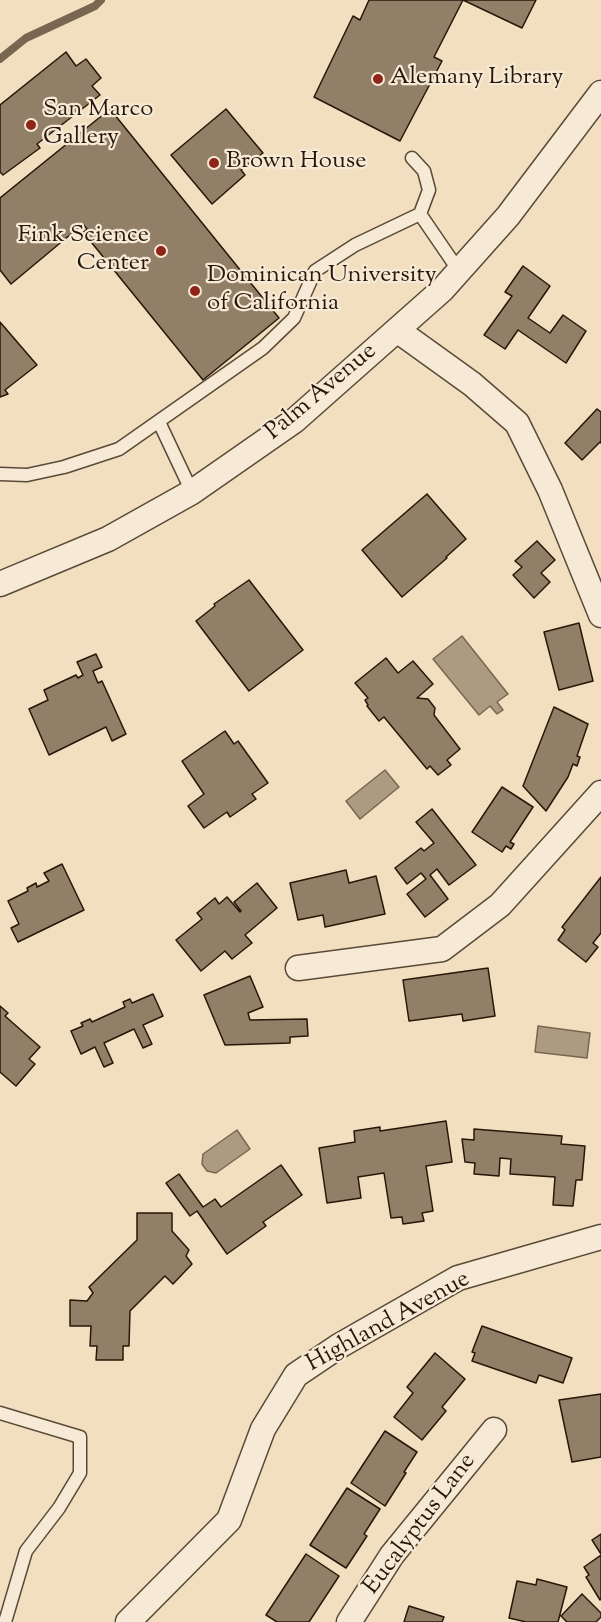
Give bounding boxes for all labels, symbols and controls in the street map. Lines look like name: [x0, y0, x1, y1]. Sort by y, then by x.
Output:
place label: Alemany Library: [390, 65, 563, 93]
marker: Alemany Library: [371, 72, 385, 86]
place label: San Marco Gallery: [43, 97, 153, 153]
marker: San Marco Gallery: [24, 118, 38, 132]
place label: Brown House: [226, 149, 366, 177]
marker: Brown House: [207, 156, 221, 170]
place label: Fink Science Center: [18, 223, 149, 279]
marker: Fink Science Center: [154, 244, 168, 258]
place label: Dominican University of California: [207, 263, 437, 319]
marker: Dominican University of California: [188, 284, 202, 298]
street label: Palm Avenue: [261, 338, 383, 448]
street label: Highland Avenue: [302, 1266, 476, 1380]
street label: Eucalyptus Lane: [359, 1449, 483, 1601]

